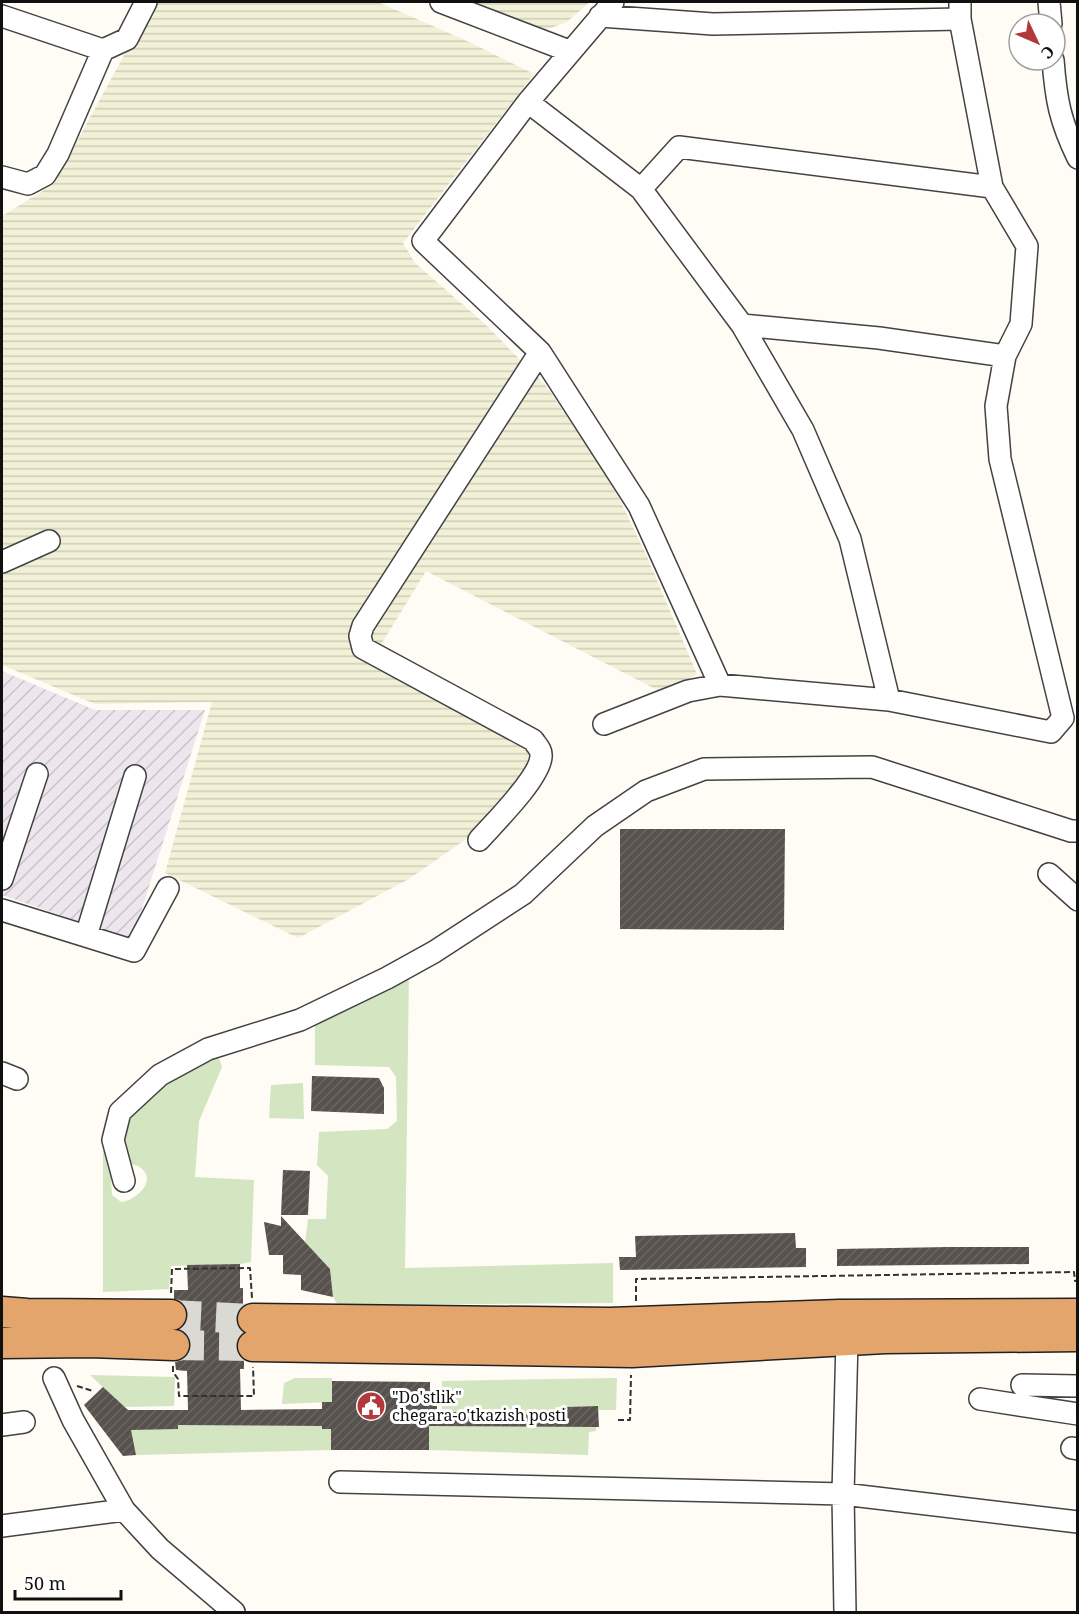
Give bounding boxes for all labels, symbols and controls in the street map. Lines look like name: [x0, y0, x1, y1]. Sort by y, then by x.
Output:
north arrow: [1007, 12, 1067, 72]
text: С: [1036, 41, 1059, 64]
place label: "Do'stlik" chegara-o'tkazish posti: [392, 1386, 566, 1426]
public building icon: "Do'stlik" chegara-o'tkazish posti: [355, 1390, 387, 1422]
scale bar: [15, 1563, 122, 1601]
text: 50 m: [24, 1571, 66, 1595]

